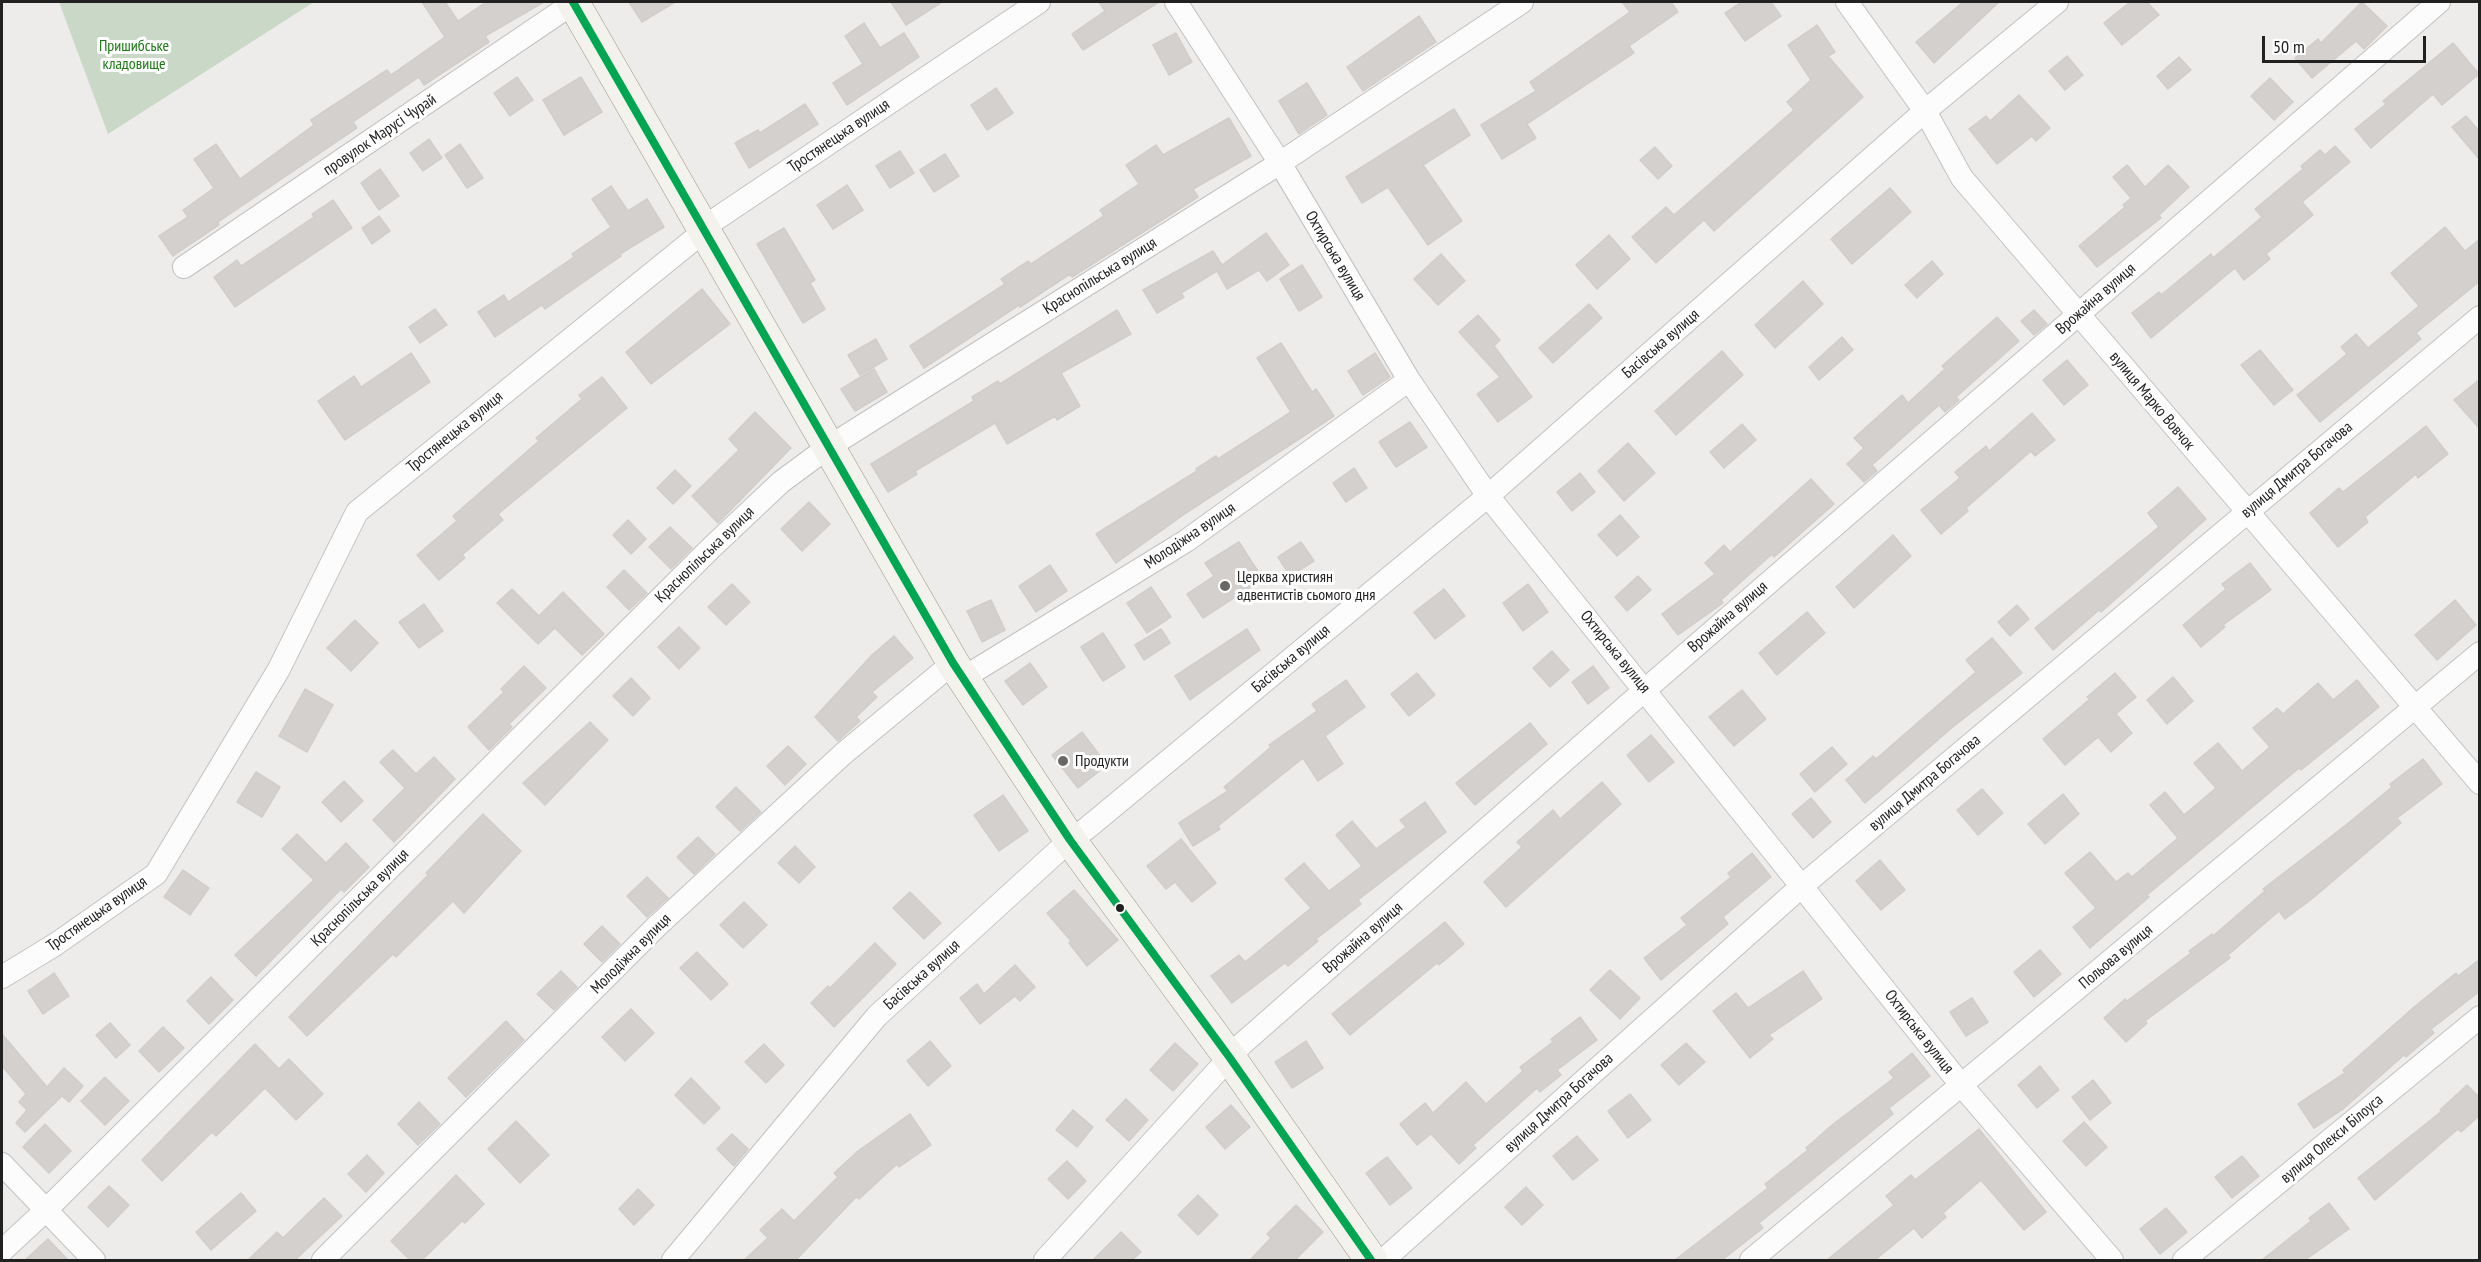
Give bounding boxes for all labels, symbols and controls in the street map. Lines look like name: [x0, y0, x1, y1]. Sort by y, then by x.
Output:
scale bar: [2265, 24, 2428, 62]
text: 50 m: [2273, 35, 2305, 58]
park label: Пришибське кладовище: [99, 36, 169, 74]
street label: провулок Марусі Чурай: [320, 90, 440, 180]
street label: Тростянецька вулиця: [785, 95, 893, 177]
street label: Охтирська вулиця: [1301, 208, 1369, 304]
street label: Краснопільська вулиця: [1040, 233, 1160, 319]
street label: Врожайна вулиця: [2052, 259, 2140, 339]
street label: Басівська вулиця: [1619, 305, 1703, 383]
street label: вулиця Марко Вовчок: [2105, 348, 2199, 454]
street label: Тростянецька вулиця: [403, 387, 507, 477]
street label: вулиця Дмитра Богачова: [2237, 418, 2357, 522]
street label: Молодіжна вулиця: [1141, 499, 1239, 573]
street label: Краснопільська вулиця: [651, 503, 759, 607]
place label: Церква християн адвентистів сьомого дня: [1237, 567, 1375, 605]
street label: Врожайна вулиця: [1684, 577, 1772, 657]
marker: Церква християн адвентистів сьомого дня: [1218, 579, 1232, 593]
street label: Охтирська вулиця: [1576, 607, 1654, 697]
street label: Басівська вулиця: [1248, 621, 1334, 697]
street label: вулиця Дмитра Богачова: [1865, 731, 1985, 835]
place label: Продукти: [1075, 751, 1129, 771]
marker: Продукти: [1056, 754, 1070, 768]
street label: Краснопільська вулиця: [307, 845, 413, 951]
street label: Тростянецька вулиця: [43, 872, 151, 956]
street label: Врожайна вулиця: [1319, 898, 1407, 978]
unlabelled marker: [1114, 902, 1126, 914]
street label: Молодіжна вулиця: [587, 910, 675, 998]
street label: Польова вулиця: [2075, 921, 2157, 993]
street label: Басівська вулиця: [880, 936, 964, 1014]
street label: Охтирська вулиця: [1880, 986, 1958, 1078]
street label: вулиця Дмитра Богачова: [1501, 1049, 1617, 1157]
street label: вулиця Олекси Білоуса: [2277, 1091, 2387, 1187]

